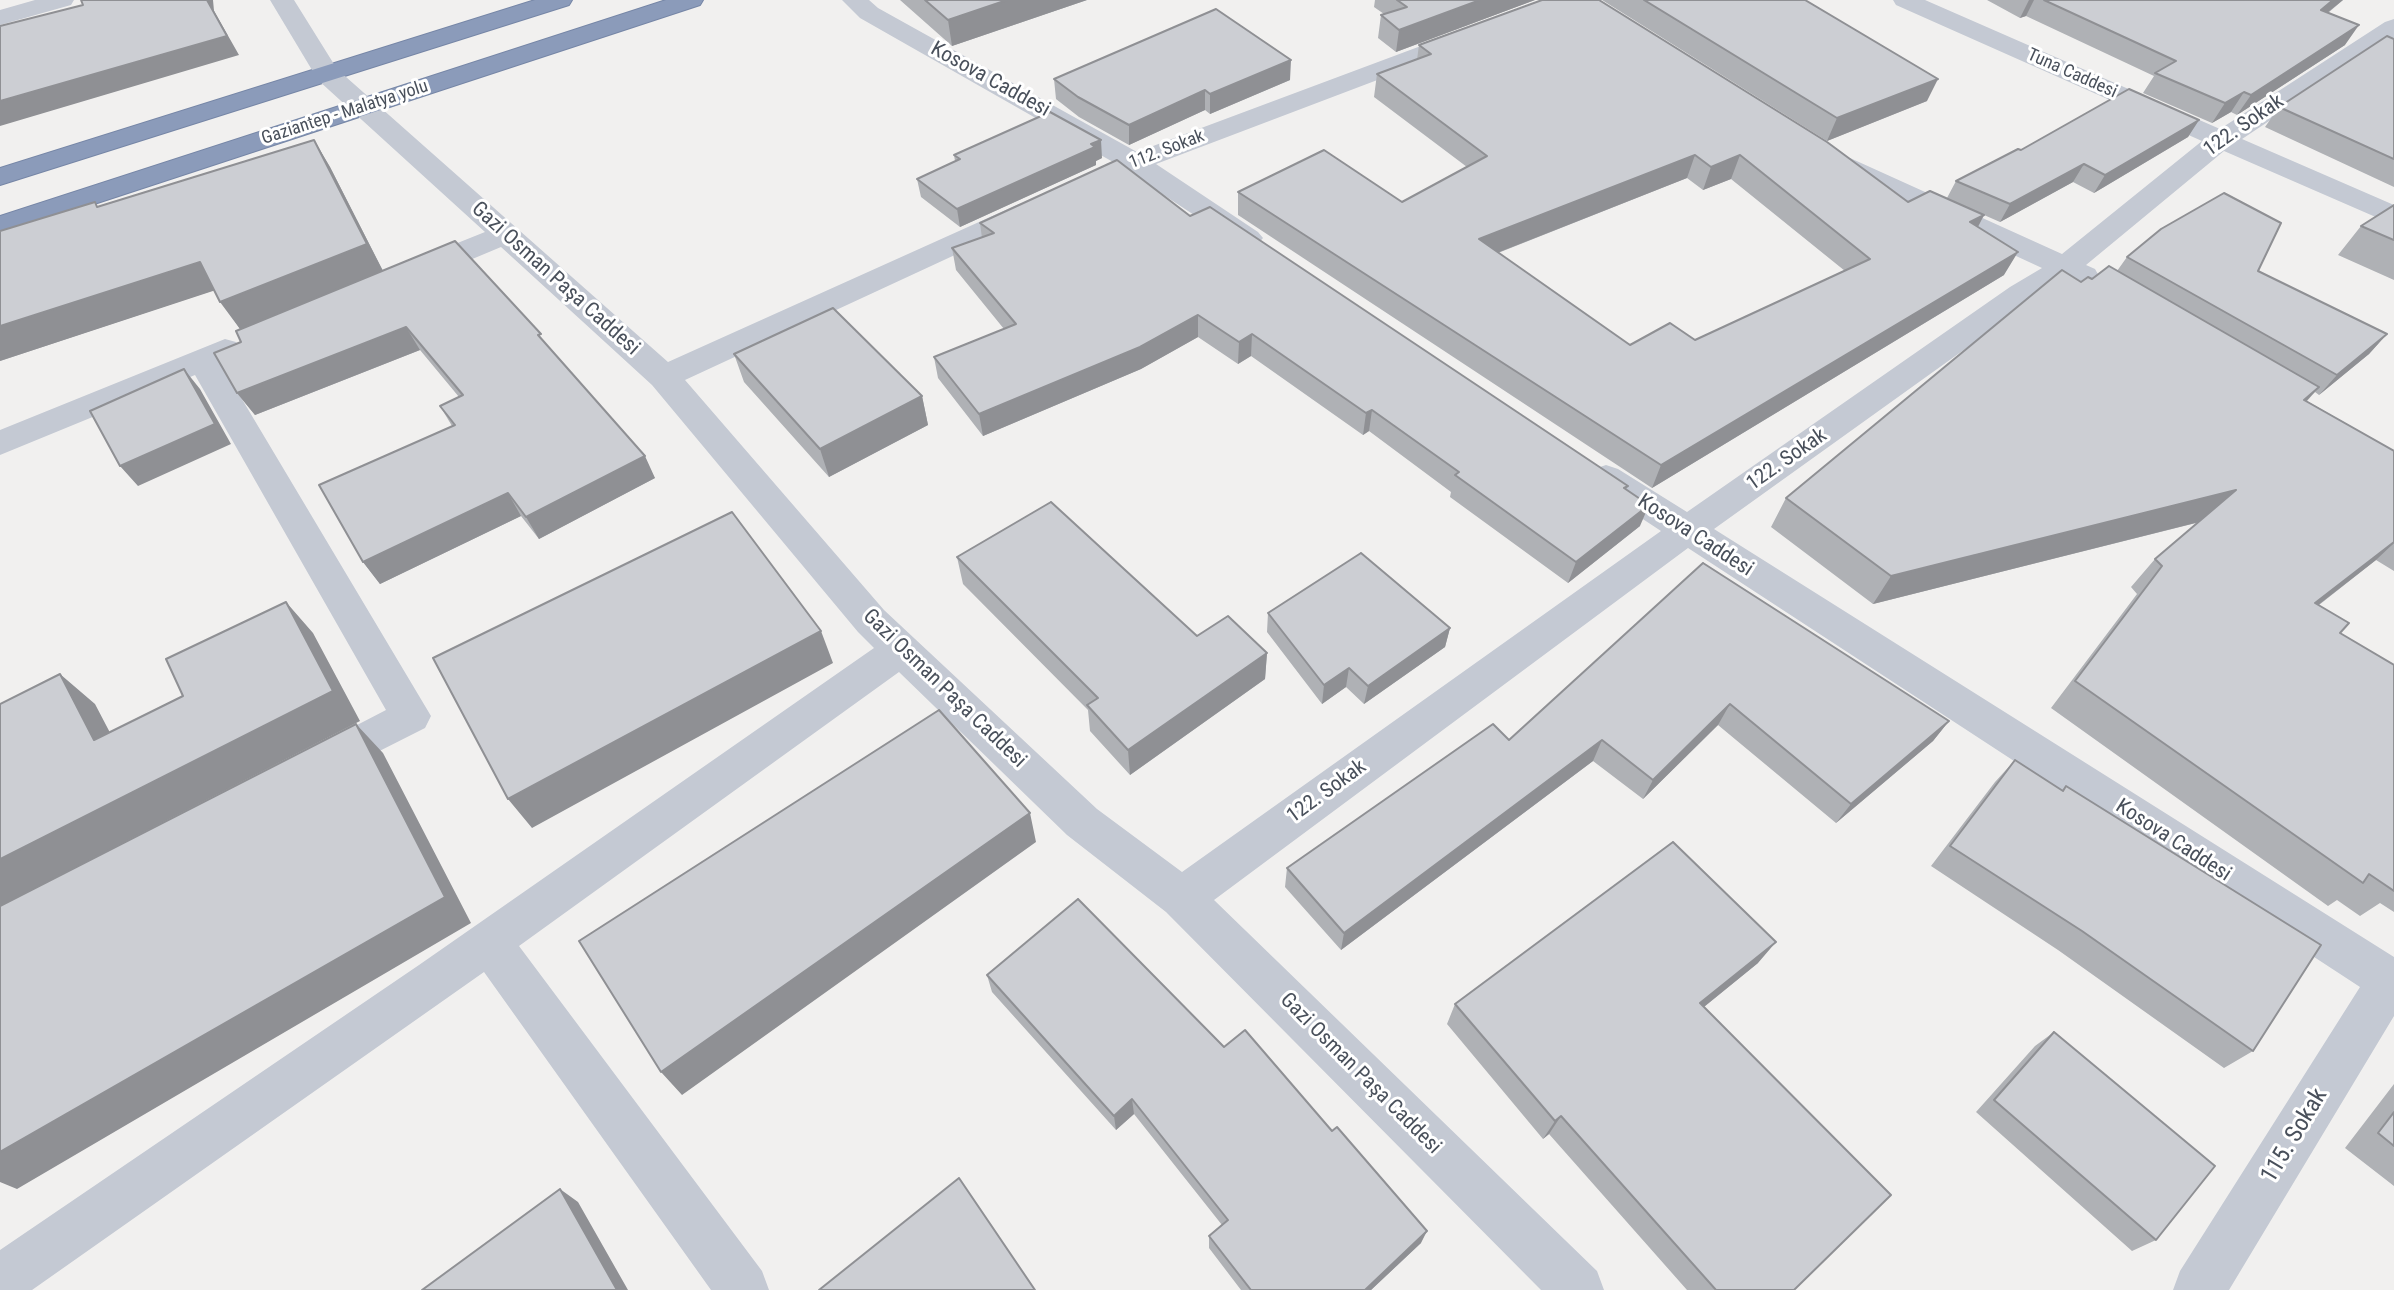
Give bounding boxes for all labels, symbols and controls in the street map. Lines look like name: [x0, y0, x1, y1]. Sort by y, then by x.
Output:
street label: Kosova Caddesi: [926, 37, 1054, 123]
street label: Tuna Caddesi: [2024, 45, 2120, 103]
street label: Gaziantep - Malatya yolu: [259, 76, 431, 150]
street label: 122. Sokak: [2199, 89, 2289, 163]
street label: 112. Sokak: [1126, 126, 1208, 174]
street label: Gazi Osman Paşa Caddesi: [466, 197, 644, 361]
street label: 122. Sokak: [1742, 423, 1832, 497]
street label: Kosova Caddesi: [1633, 489, 1757, 583]
street label: Gazi Osman Paşa Caddesi: [857, 604, 1031, 774]
street label: 122. Sokak: [1282, 755, 1372, 829]
street label: Kosova Caddesi: [2111, 794, 2235, 888]
street label: Gazi Osman Paşa Caddesi: [1274, 988, 1446, 1160]
street label: 115. Sokak: [2256, 1084, 2334, 1188]

